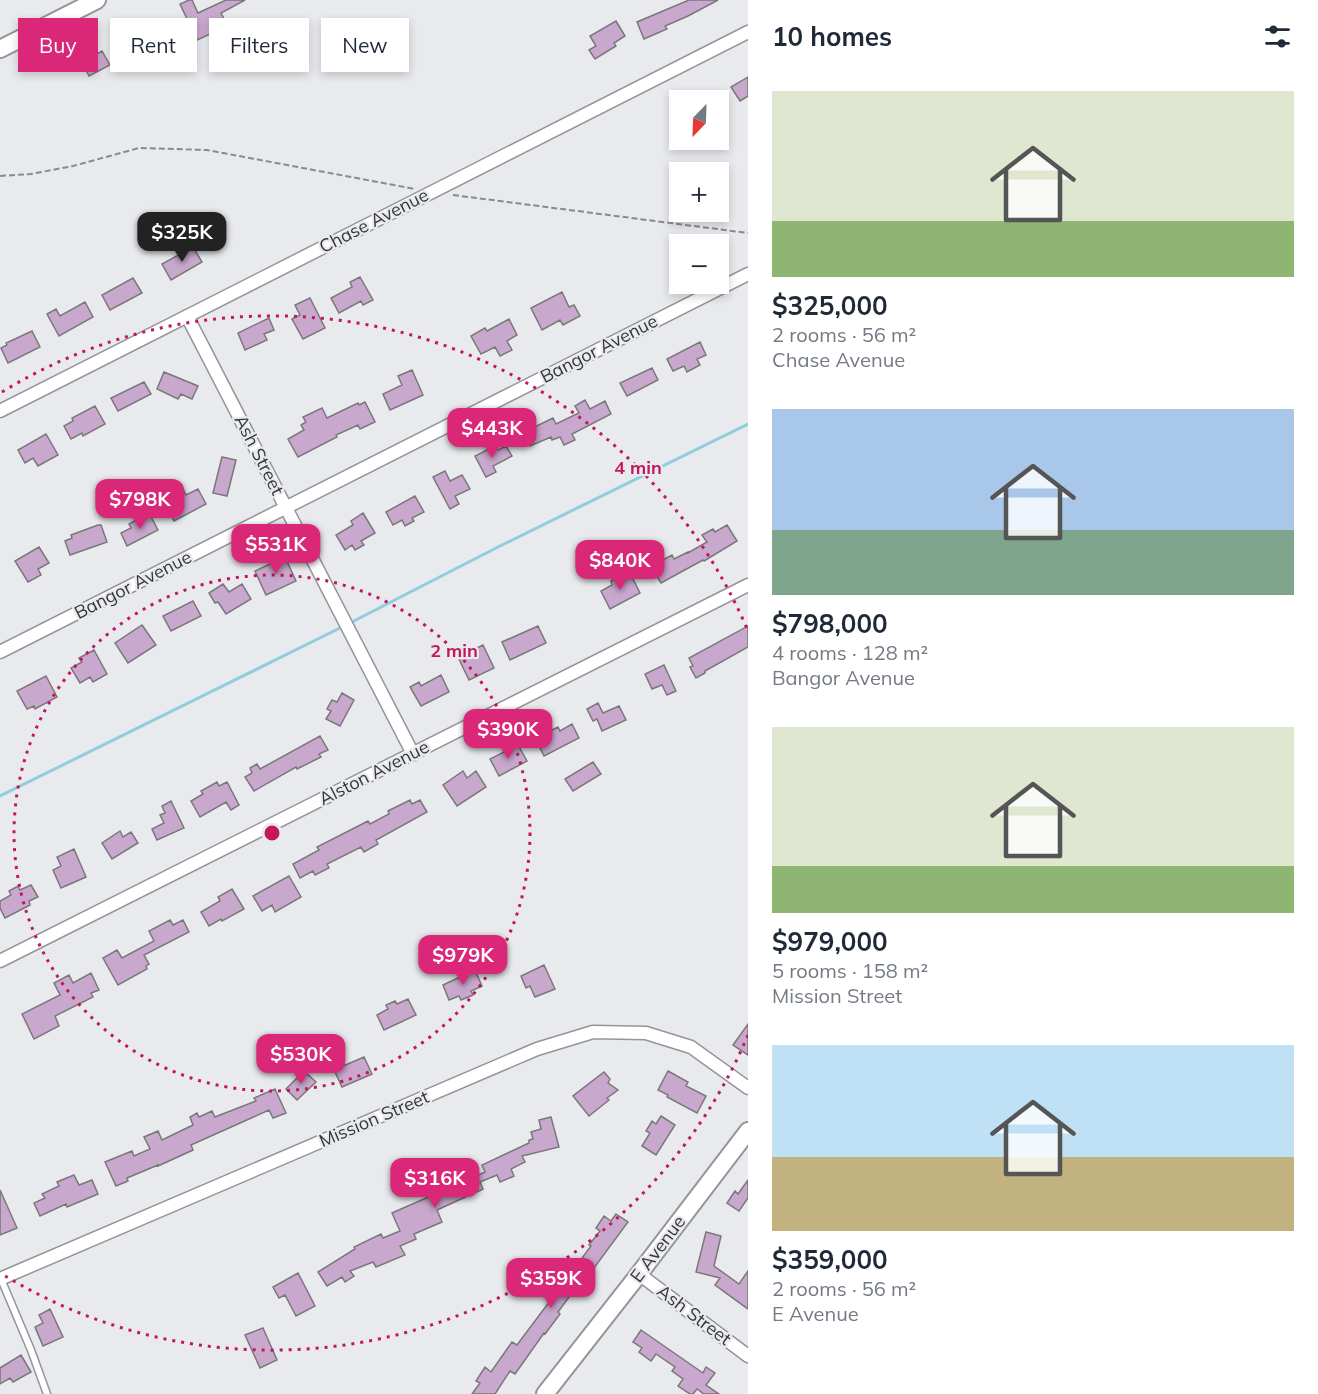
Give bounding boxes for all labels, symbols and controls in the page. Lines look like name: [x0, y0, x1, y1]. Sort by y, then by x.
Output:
chip: Buy: [18, 18, 98, 72]
chip: Rent: [110, 18, 197, 72]
chip: Filters: [209, 18, 309, 72]
chip: New: [321, 18, 409, 72]
text: 10 homes: [772, 20, 892, 53]
icon: filters: [1261, 20, 1294, 53]
north arrow: [669, 90, 729, 150]
map controls: [669, 90, 729, 294]
icon: home: [979, 130, 1087, 238]
button: +: [669, 162, 729, 222]
street label: Chase Avenue: [315, 183, 432, 258]
pin: $325K: [140, 212, 224, 263]
text: $325K: [151, 219, 213, 244]
button: −: [669, 234, 729, 294]
text: $325,000: [772, 289, 888, 322]
street label: Bangor Avenue: [536, 309, 661, 388]
text: 2 rooms · 56 m²: [772, 322, 916, 347]
text: Chase Avenue: [772, 347, 905, 372]
pin: $443K: [450, 408, 534, 459]
street label: Ash Street: [229, 411, 289, 499]
text: $443K: [461, 415, 523, 440]
icon: home: [979, 448, 1087, 556]
text: 4 min: [614, 456, 662, 479]
pin: $798K: [98, 479, 182, 530]
text: $798K: [109, 486, 171, 511]
pin: $531K: [234, 524, 318, 575]
text: $531K: [245, 531, 307, 556]
pin: $840K: [578, 540, 662, 591]
street label: Bangor Avenue: [70, 545, 195, 624]
text: $840K: [589, 547, 651, 572]
text: $798,000: [772, 607, 888, 640]
text: 2 min: [430, 639, 478, 662]
text: 4 rooms · 128 m²: [772, 640, 928, 665]
text: Bangor Avenue: [772, 665, 915, 690]
pin: $390K: [466, 709, 550, 760]
text: $390K: [477, 716, 539, 741]
street label: Alston Avenue: [315, 735, 433, 810]
icon: home: [979, 766, 1087, 874]
centre of rings: [262, 823, 282, 843]
text: $979,000: [772, 925, 888, 958]
pin: $979K: [421, 935, 505, 986]
text: $979K: [432, 942, 494, 967]
text: 5 rooms · 158 m²: [772, 958, 928, 983]
text: Mission Street: [772, 983, 902, 1008]
pin: $530K: [259, 1034, 343, 1085]
text: $530K: [270, 1041, 332, 1066]
icon: home: [979, 1084, 1087, 1192]
street label: Mission Street: [315, 1085, 432, 1152]
pin: $316K: [393, 1158, 477, 1209]
text: $316K: [404, 1165, 466, 1190]
street label: E Avenue: [625, 1211, 690, 1287]
text: $359,000: [772, 1243, 888, 1276]
pin: $359K: [509, 1258, 593, 1309]
text: $359K: [520, 1265, 582, 1290]
text: 2 rooms · 56 m²: [772, 1276, 916, 1301]
street label: Ash Street: [653, 1279, 736, 1350]
text: E Avenue: [772, 1301, 859, 1326]

